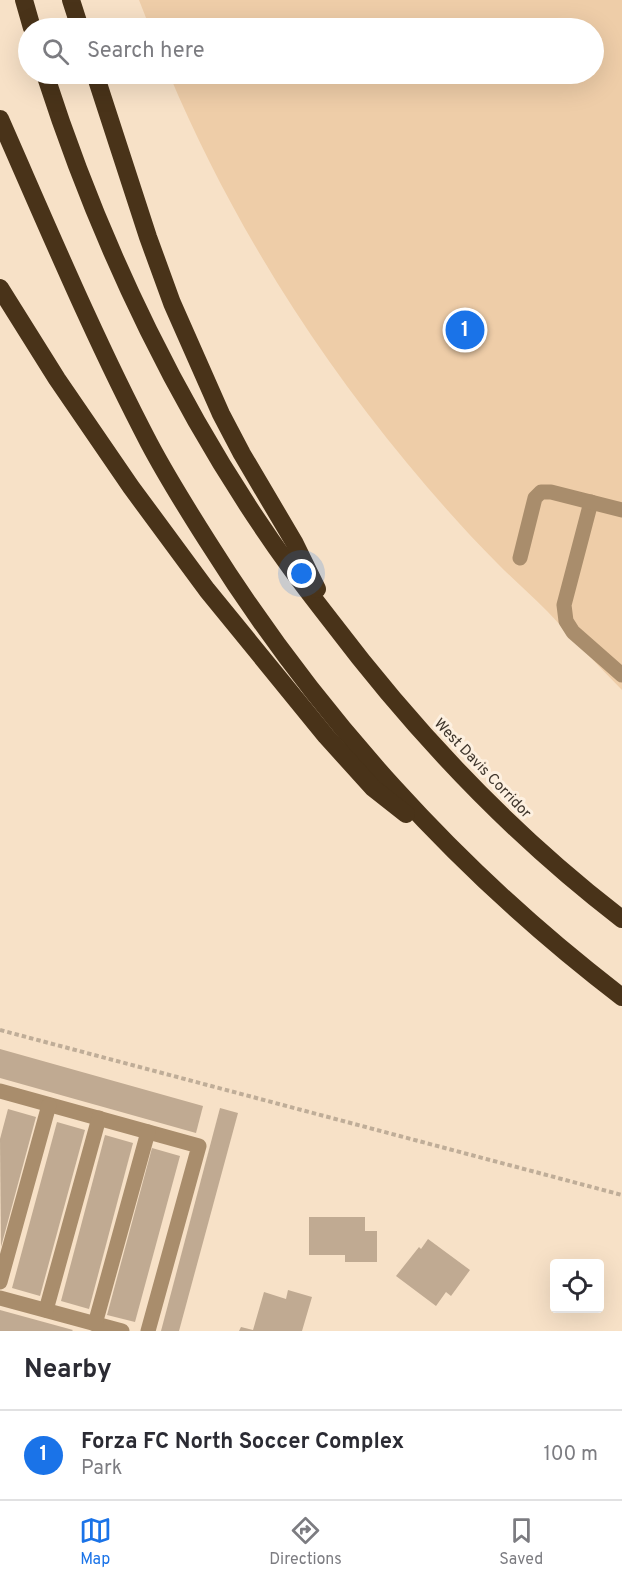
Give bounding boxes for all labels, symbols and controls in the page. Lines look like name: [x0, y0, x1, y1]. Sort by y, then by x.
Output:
search box: [18, 18, 604, 84]
icon: search: [39, 35, 72, 68]
text: Search here: [87, 38, 205, 65]
pin: 1: [446, 308, 484, 352]
your location: [287, 559, 316, 588]
street label: West Davis Corridor: [429, 715, 535, 823]
map controls: [550, 1259, 604, 1313]
button: locate: [550, 1259, 604, 1313]
text: Nearby: [24, 1354, 112, 1387]
text: Forza FC North Soccer Complex: [81, 1429, 404, 1456]
text: 1: [40, 1442, 48, 1468]
text: 100 m: [543, 1442, 598, 1468]
text: Park: [81, 1456, 122, 1482]
tab: Map: [79, 1514, 112, 1570]
tab: Directions: [269, 1514, 342, 1570]
tab: Saved: [499, 1514, 543, 1570]

